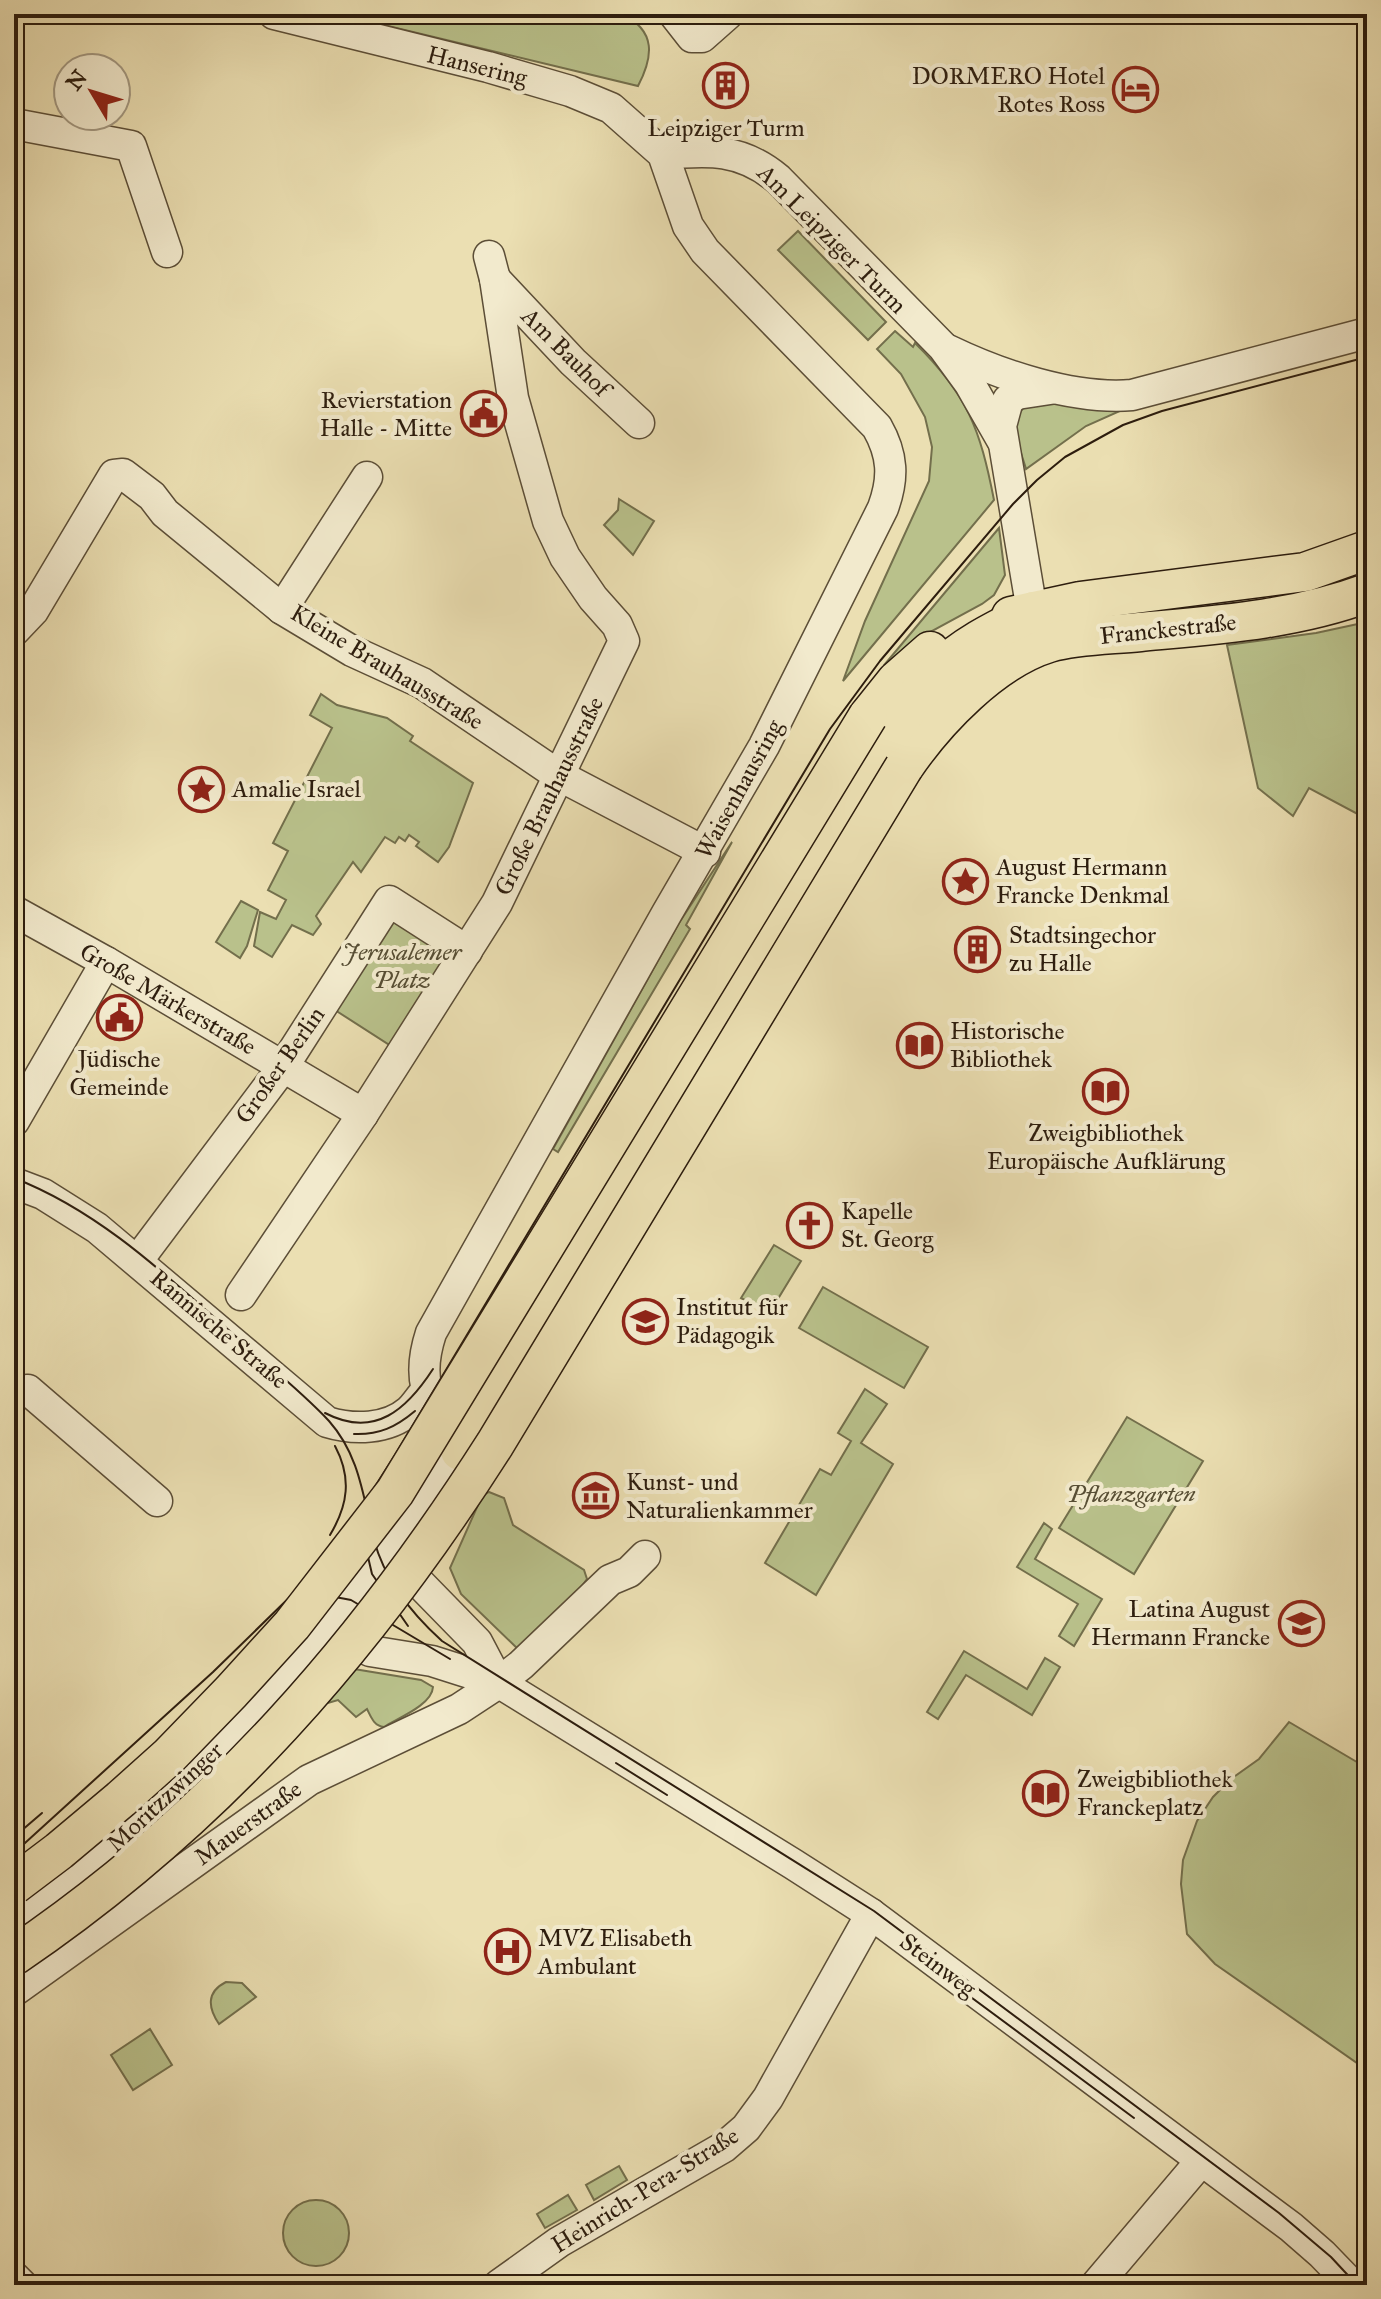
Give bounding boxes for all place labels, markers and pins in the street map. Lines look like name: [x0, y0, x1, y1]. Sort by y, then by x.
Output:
place label: DORMERO Hotel Rotes Ross: [912, 61, 1106, 119]
building icon: Leipziger Turm: [702, 62, 750, 110]
hotel icon: DORMERO Hotel Rotes Ross: [1112, 66, 1160, 114]
place label: Leipziger Turm: [647, 113, 805, 143]
place label: Revierstation Halle - Mitte: [320, 385, 452, 443]
public building icon: Revierstation Halle - Mitte: [459, 390, 507, 438]
place icon: Amalie Israel: [177, 765, 225, 813]
place label: Amalie Israel: [231, 774, 362, 804]
place label: August Hermann Francke Denkmal: [995, 852, 1170, 910]
place icon: August Hermann Francke Denkmal: [941, 857, 989, 905]
place label: Stadtsingechor zu Halle: [1009, 920, 1156, 978]
building icon: Stadtsingechor zu Halle: [954, 925, 1002, 973]
public building icon: Jüdische Gemeinde: [95, 993, 143, 1041]
place label: Historische Bibliothek: [950, 1016, 1065, 1074]
library icon: Historische Bibliothek: [895, 1021, 943, 1069]
place label: Jüdische Gemeinde: [69, 1044, 169, 1102]
library icon: Zweigbibliothek Europäische Aufklärung: [1082, 1067, 1130, 1115]
place label: Zweigbibliothek Europäische Aufklärung: [987, 1118, 1226, 1176]
place label: Kapelle St. Georg: [841, 1196, 934, 1254]
church icon: Kapelle St. Georg: [786, 1201, 834, 1249]
place label: Institut für Pädagogik: [676, 1292, 788, 1350]
school or university icon: Institut für Pädagogik: [621, 1297, 669, 1345]
place label: Kunst- und Naturalienkammer: [626, 1467, 813, 1525]
museum icon: Kunst- und Naturalienkammer: [571, 1472, 619, 1520]
place label: Latina August Hermann Francke: [1091, 1594, 1271, 1652]
school or university icon: Latina August Hermann Francke: [1277, 1599, 1325, 1647]
place label: Zweigbibliothek Franckeplatz: [1077, 1764, 1233, 1822]
library icon: Zweigbibliothek Franckeplatz: [1022, 1769, 1070, 1817]
place label: MVZ Elisabeth Ambulant: [537, 1923, 692, 1981]
hospital icon: MVZ Elisabeth Ambulant: [483, 1928, 531, 1976]

